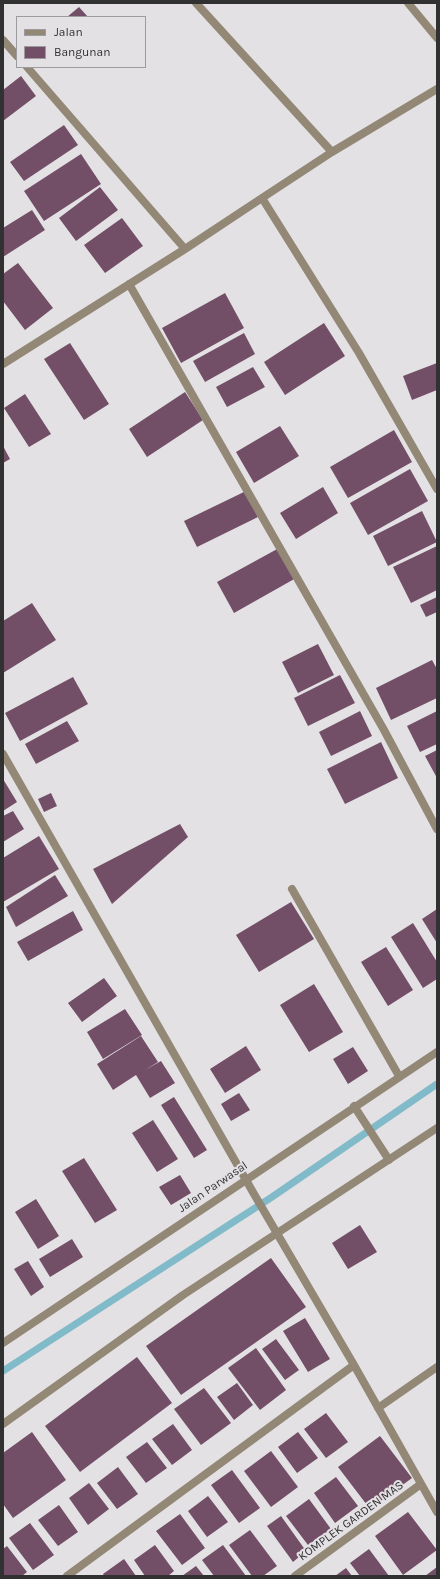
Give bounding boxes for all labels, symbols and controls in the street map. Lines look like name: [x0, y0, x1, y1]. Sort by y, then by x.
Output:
legend: [16, 16, 146, 68]
text: Jalan: [54, 25, 83, 39]
text: Bangunan: [54, 45, 110, 59]
street label: Jalan Parwasal: [176, 1158, 250, 1216]
street label: KOMPLEK GARDEN MAS: [296, 1478, 406, 1564]

